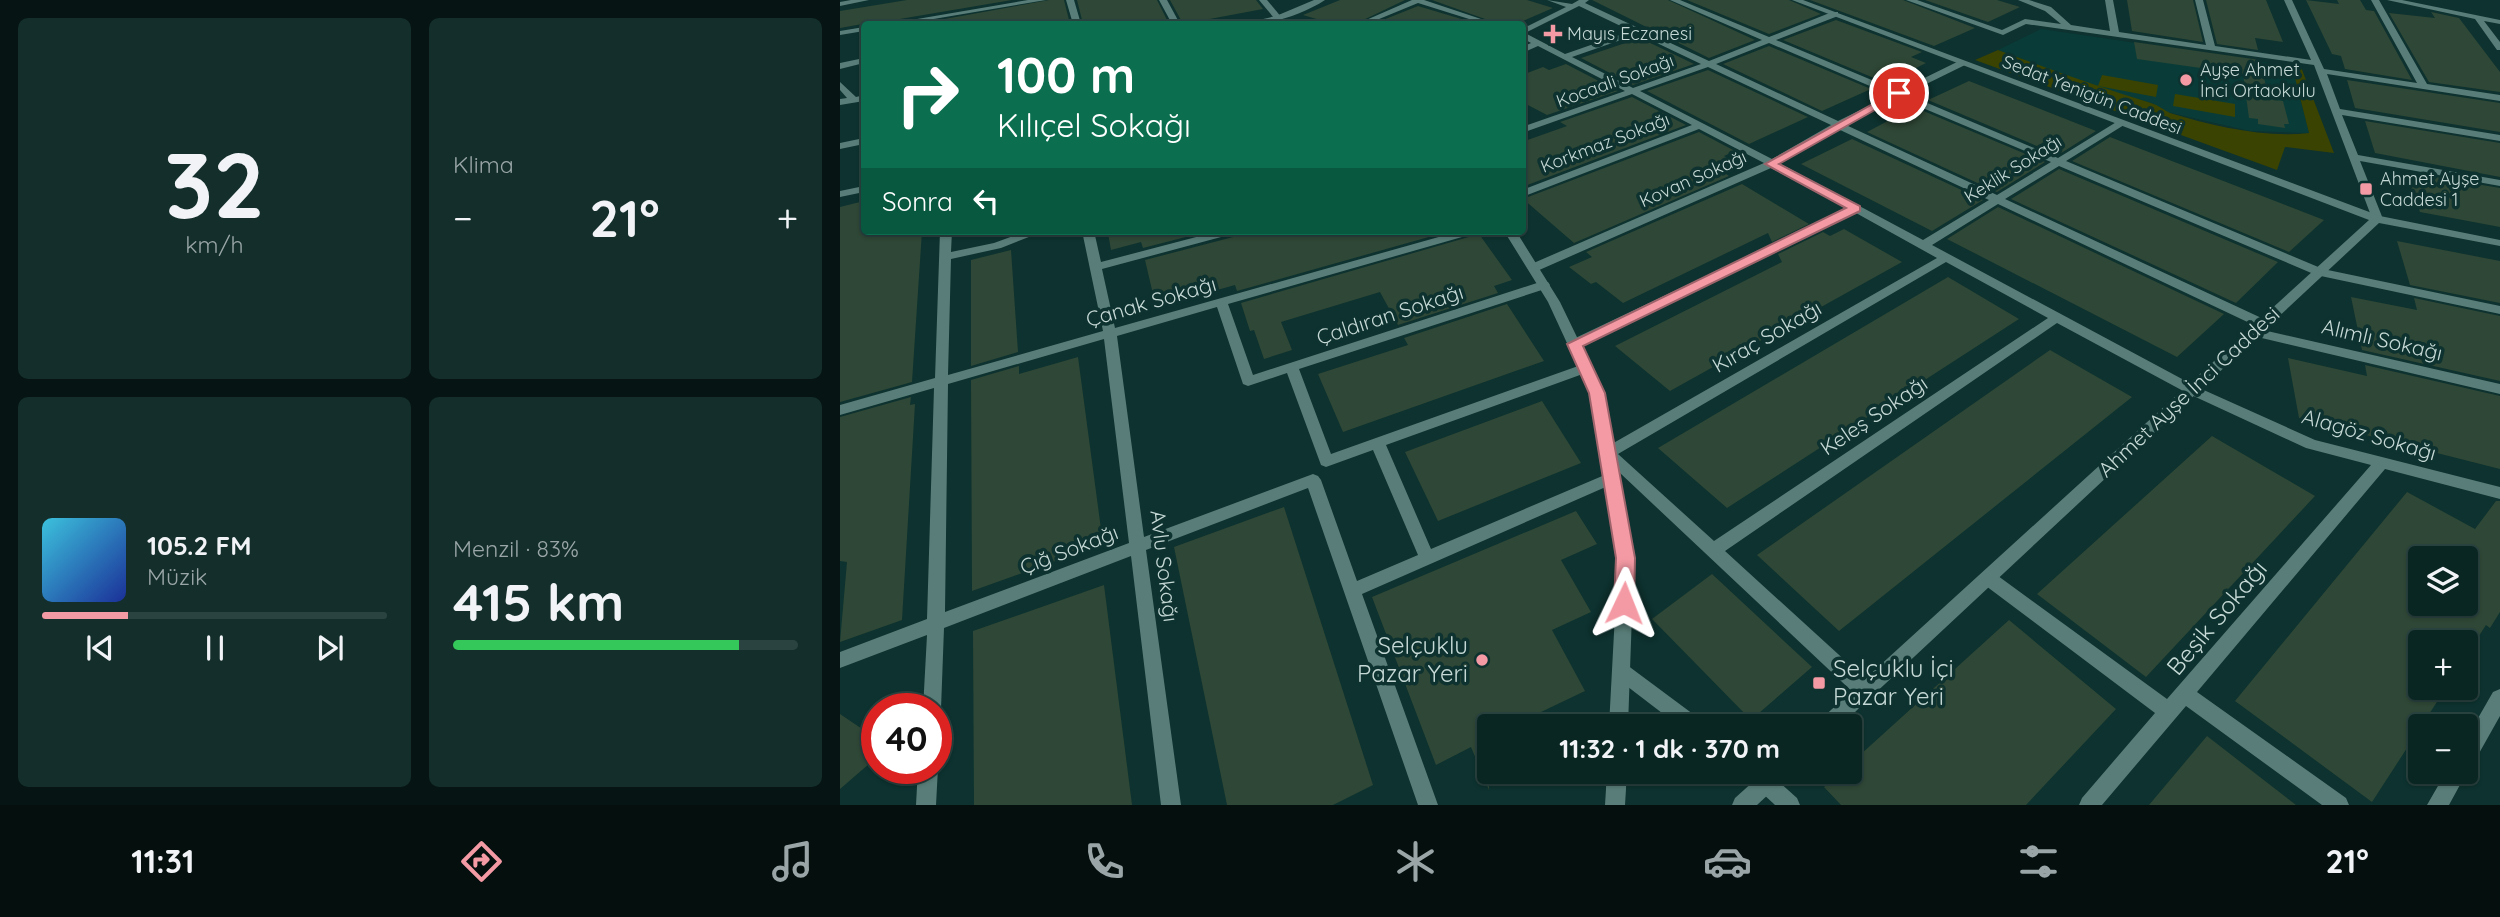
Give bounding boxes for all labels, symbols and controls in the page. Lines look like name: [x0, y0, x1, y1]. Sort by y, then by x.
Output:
place label: Mayıs Eczanesi: [1567, 22, 1692, 45]
marker: Mayıs Eczanesi: [1545, 26, 1561, 42]
text: 100 m: [997, 44, 1135, 105]
icon: right: [882, 49, 973, 140]
street label: Kocaali Sokağı: [1553, 49, 1677, 112]
street label: Sedat Yenigün Caddesi: [1999, 50, 2185, 139]
place label: Ayşe Ahmet İnci Ortaokulu: [2200, 58, 2316, 102]
pin: [1869, 63, 1929, 123]
marker: Ayşe Ahmet İnci Ortaokulu: [2178, 72, 2194, 88]
icon: arrive: [1880, 74, 1918, 112]
text: Kılıçel Sokağı: [997, 105, 1191, 145]
street label: Korkmaz Sokağı: [1537, 107, 1673, 178]
text: 32: [164, 127, 265, 241]
street label: Keklik Sokağı: [1960, 130, 2066, 208]
street label: Kovan Sokağı: [1636, 145, 1750, 212]
text: Klima: [453, 150, 514, 179]
place label: Ahmet Ayşe Caddesi 1: [2380, 167, 2480, 211]
marker: Ahmet Ayşe Caddesi 1: [2358, 181, 2374, 197]
icon: left: [967, 182, 1005, 220]
text: 21°: [590, 185, 660, 250]
text: Sonra: [882, 185, 953, 218]
text: −: [453, 194, 473, 242]
text: +: [777, 194, 798, 242]
text: km/h: [185, 230, 244, 259]
street label: Çanak Sokağı: [1083, 270, 1219, 332]
street label: Çaldıran Sokağı: [1313, 278, 1466, 350]
street label: Kıraç Sokağı: [1707, 294, 1826, 378]
street label: Ahmet Ayşe İnci Caddesi: [2092, 300, 2284, 482]
street label: Alımlı Sokağı: [2319, 313, 2445, 366]
street label: Keleş Sokağı: [1815, 370, 1932, 461]
street label: Alagöz Sokağı: [2299, 402, 2439, 466]
street label: Avlu Sokağı: [1145, 508, 1185, 623]
street label: Çığ Sokağı: [1016, 518, 1121, 580]
text: 105.2 FM: [147, 529, 251, 562]
text: Menzil · 83%: [453, 534, 579, 563]
map controls: [2408, 546, 2478, 784]
button: layers: [2408, 546, 2478, 616]
street label: Beşik Sokağı: [2160, 554, 2273, 681]
text: Müzik: [147, 562, 207, 591]
position arrow: [1587, 566, 1661, 640]
text: 415 km: [453, 569, 624, 634]
icon: previous: [81, 629, 119, 667]
icon: pause: [196, 629, 234, 667]
icon: next: [311, 629, 349, 667]
place label: Selçuklu Pazar Yeri: [1357, 630, 1468, 688]
button: +: [2408, 630, 2478, 700]
marker: Selçuklu Pazar Yeri: [1474, 652, 1490, 668]
place label: Selçuklu İçi Pazar Yeri: [1833, 653, 1954, 711]
marker: Selçuklu İçi Pazar Yeri: [1811, 675, 1827, 691]
speed limit sign: 40: [861, 693, 952, 784]
button: −: [2408, 714, 2478, 784]
text: 11:32 · 1 dk · 370 m: [1559, 732, 1780, 765]
icon: directions: [457, 837, 506, 886]
icon: music: [768, 837, 817, 886]
icon: phone: [1080, 837, 1129, 886]
icon: climate: [1391, 837, 1440, 886]
icon: car: [1703, 837, 1752, 886]
icon: filters: [2014, 837, 2063, 886]
text: 11:31: [131, 841, 194, 881]
text: 21°: [2326, 841, 2369, 881]

